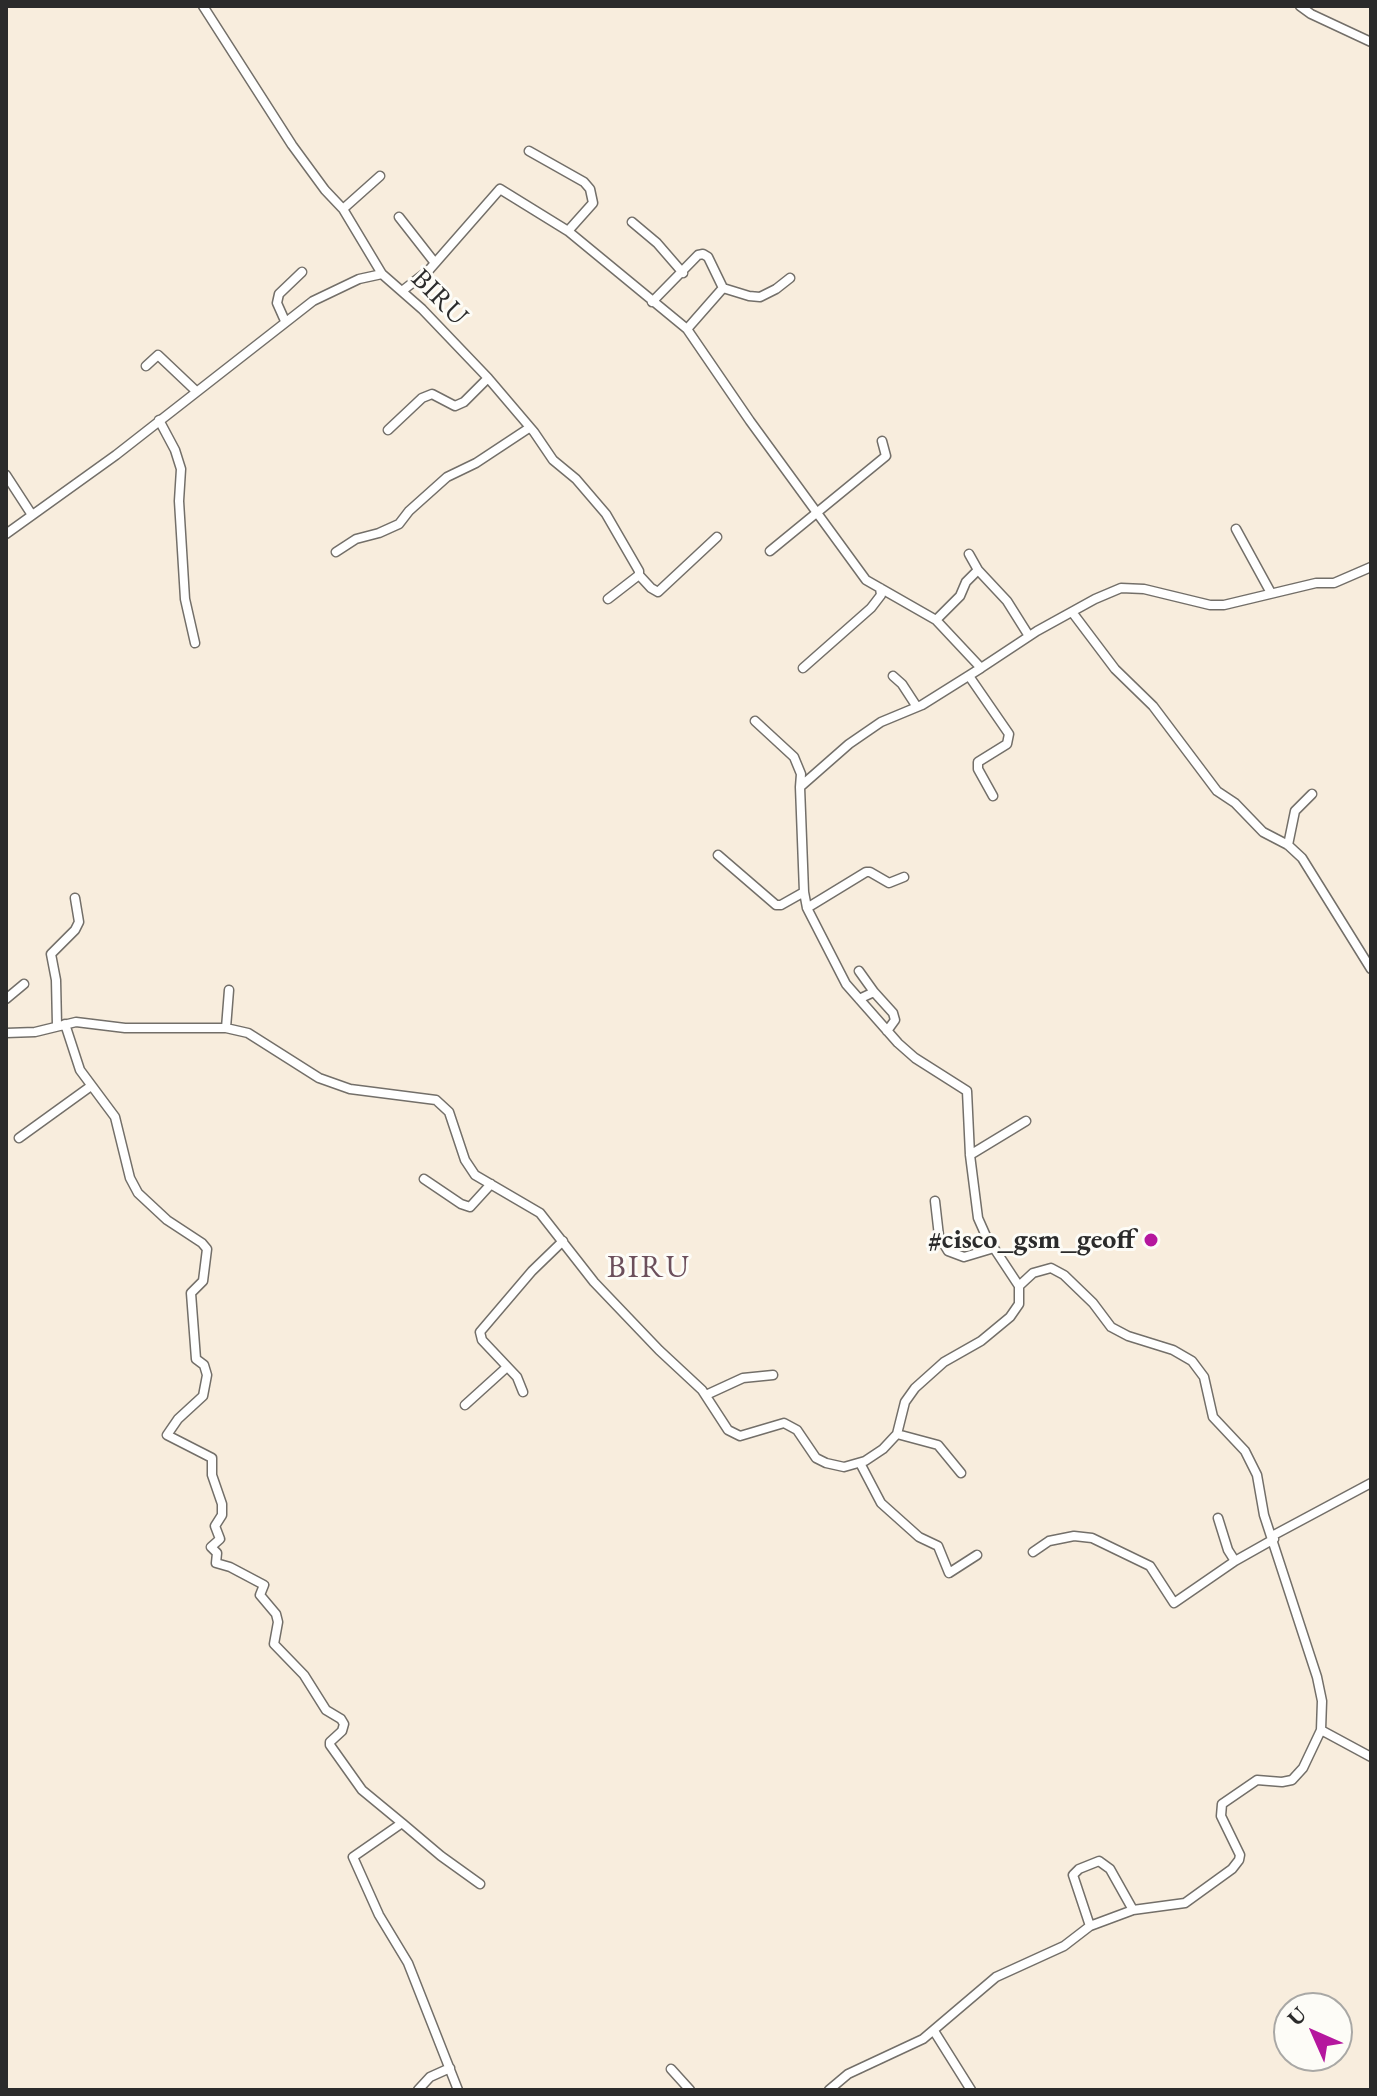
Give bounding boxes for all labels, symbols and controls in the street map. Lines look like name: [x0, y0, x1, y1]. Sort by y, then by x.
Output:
street label: BIRU: [404, 263, 474, 333]
place label: #cisco_gsm_geoff: [928, 1223, 1135, 1257]
marker: #cisco_gsm_geoff: [1142, 1231, 1160, 1249]
district label: BIRU: [607, 1249, 691, 1287]
north arrow: [1273, 1992, 1353, 2072]
text: U: [1281, 2000, 1313, 2032]

